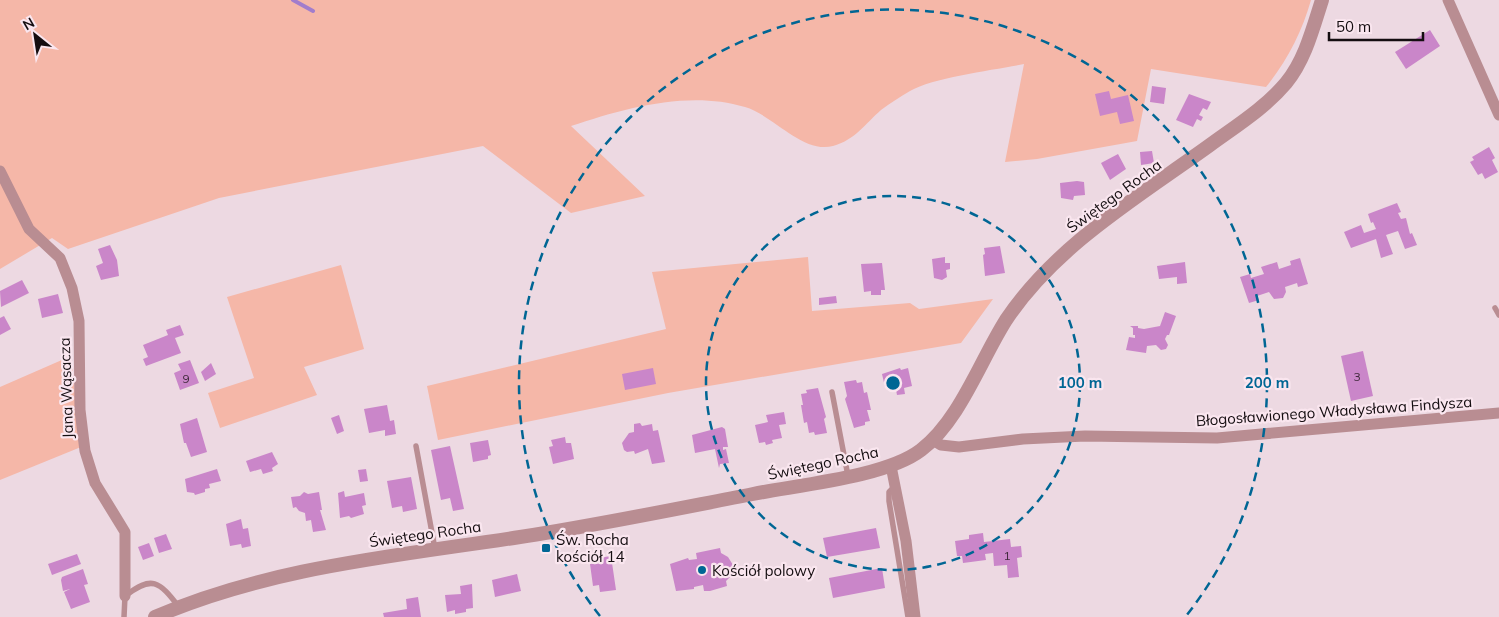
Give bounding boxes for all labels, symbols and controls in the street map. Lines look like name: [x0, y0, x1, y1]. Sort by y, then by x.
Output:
north arrow: [10, 10, 60, 60]
scale bar: [1329, 10, 1423, 42]
text: N: [19, 13, 38, 34]
text: 50 m: [1336, 17, 1371, 36]
street label: Świętego Rocha: [1063, 155, 1165, 237]
street label: Jana Wąsacza: [55, 337, 77, 439]
house number: 3: [1353, 369, 1361, 384]
house number: 9: [182, 371, 190, 386]
text: 100 m: [1058, 373, 1102, 392]
text: 200 m: [1245, 373, 1289, 392]
centre of rings: [884, 374, 902, 392]
street label: Błogosławionego Władysława Findysza: [1195, 392, 1473, 430]
street label: Świętego Rocha: [766, 442, 880, 484]
street label: Świętego Rocha: [368, 517, 482, 551]
place label: Św. Rocha kościół 14: [556, 530, 629, 566]
marker: Św. Rocha kościół 14: [540, 542, 552, 554]
house number: 1: [1003, 548, 1011, 563]
place label: Kościół polowy: [712, 561, 815, 580]
marker: Kościół polowy: [696, 564, 708, 576]

